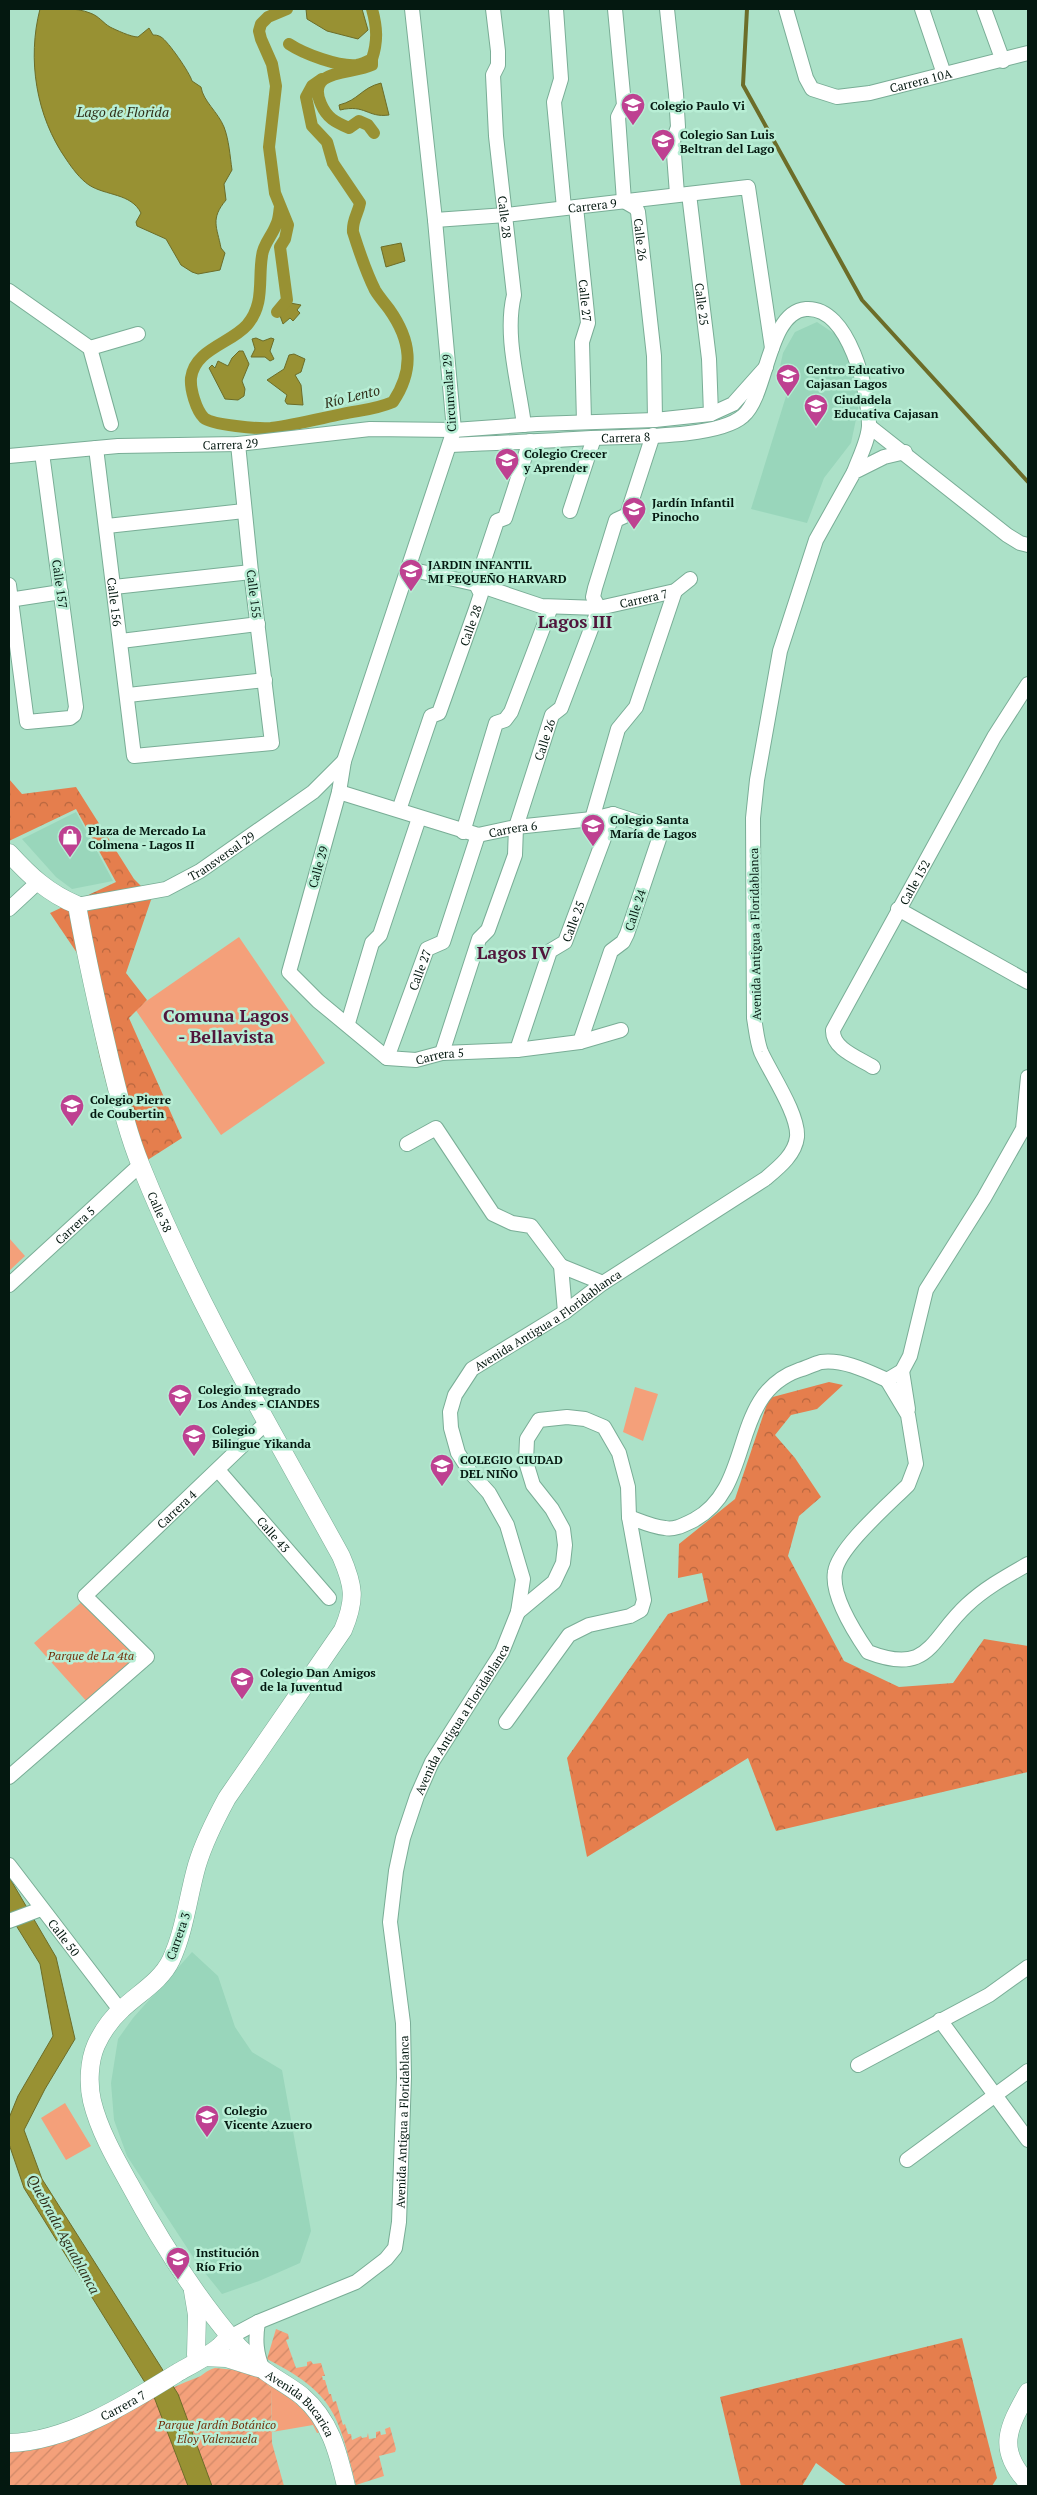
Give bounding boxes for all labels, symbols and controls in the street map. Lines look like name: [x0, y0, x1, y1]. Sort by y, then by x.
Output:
street label: Carrera 10A: [888, 65, 954, 95]
school or university icon: Colegio Paulo Vi: [620, 92, 646, 126]
place label: Colegio Paulo Vi: [650, 98, 745, 113]
water label: Lago de Florida: [76, 102, 169, 121]
place label: Colegio San Luis Beltran del Lago: [680, 127, 775, 156]
school or university icon: Colegio San Luis Beltran del Lago: [650, 128, 676, 162]
street label: Calle 28: [495, 195, 515, 239]
street label: Carrera 9: [567, 195, 617, 215]
street label: Calle 26: [631, 217, 651, 262]
street label: Calle 27: [576, 278, 595, 323]
street label: Calle 25: [692, 282, 712, 326]
street label: Circunvalar 29: [439, 354, 459, 432]
place label: Centro Educativo Cajasan Lagos: [806, 362, 905, 391]
school or university icon: Centro Educativo Cajasan Lagos: [775, 363, 801, 397]
water label: Río Lento: [321, 380, 382, 412]
place label: Ciudadela Educativa Cajasan: [834, 392, 939, 421]
school or university icon: Ciudadela Educativa Cajasan: [803, 393, 829, 427]
street label: Carrera 8: [601, 429, 651, 445]
street label: Carrera 29: [203, 434, 259, 452]
place label: Colegio Crecer y Aprender: [523, 446, 608, 475]
school or university icon: Colegio Crecer y Aprender: [494, 447, 520, 481]
place label: Jardín Infantil Pinocho: [652, 495, 734, 524]
school or university icon: Jardín Infantil Pinocho: [621, 496, 647, 530]
place label: JARDIN INFANTIL MI PEQUEÑO HARVARD: [428, 557, 567, 586]
school or university icon: JARDIN INFANTIL MI PEQUEÑO HARVARD: [398, 558, 424, 592]
street label: Calle 157: [49, 559, 71, 609]
street label: Calle 155: [244, 569, 264, 619]
street label: Calle 156: [105, 576, 126, 628]
street label: Carrera 7: [618, 585, 669, 611]
street label: Calle 28: [456, 603, 484, 648]
district label: Lagos III: [538, 609, 613, 633]
street label: Calle 26: [530, 716, 558, 762]
place label: Colegio Santa María de Lagos: [610, 812, 697, 841]
school or university icon: Colegio Santa María de Lagos: [580, 813, 606, 847]
street label: Carrera 6: [487, 817, 538, 840]
place label: Plaza de Mercado La Colmena - Lagos II: [88, 823, 206, 852]
shop icon: Plaza de Mercado La Colmena - Lagos II: [57, 824, 83, 858]
street label: Transversal 29: [185, 828, 257, 883]
street label: Calle 29: [305, 844, 331, 890]
street label: Avenida Antigua a Floridablanca: [746, 848, 764, 1020]
street label: Calle 152: [896, 857, 933, 907]
street label: Calle 24: [621, 887, 649, 933]
street label: Calle 25: [558, 899, 587, 944]
district label: Lagos IV: [477, 940, 552, 964]
street label: Calle 27: [405, 947, 434, 992]
district label: Comuna Lagos - Bellavista: [163, 1003, 289, 1048]
street label: Carrera 5: [414, 1045, 464, 1067]
place label: Colegio Pierre de Coubertin: [90, 1092, 172, 1121]
school or university icon: Colegio Pierre de Coubertin: [59, 1093, 85, 1127]
street label: Calle 38: [145, 1189, 176, 1234]
street label: Carrera 5: [51, 1203, 98, 1247]
street label: Avenida Antigua a Floridablanca: [471, 1266, 624, 1373]
place label: Colegio Integrado Los Andes - CIANDES: [198, 1382, 320, 1411]
school or university icon: Colegio Integrado Los Andes - CIANDES: [167, 1383, 193, 1417]
place label: Colegio Bilingue Yikanda: [212, 1422, 311, 1451]
school or university icon: Colegio Bilingue Yikanda: [181, 1423, 207, 1457]
place label: COLEGIO CIUDAD DEL NIÑO: [460, 1452, 563, 1481]
school or university icon: COLEGIO CIUDAD DEL NIÑO: [429, 1453, 455, 1487]
street label: Carrera 4: [153, 1486, 200, 1531]
street label: Calle 43: [254, 1513, 293, 1555]
street label: Avenida Antigua a Floridablanca: [411, 1642, 512, 1797]
park label: Parque de La 4ta: [47, 1648, 134, 1663]
place label: Colegio Dan Amigos de la Juventud: [260, 1665, 376, 1694]
school or university icon: Colegio Dan Amigos de la Juventud: [229, 1666, 255, 1700]
street label: Carrera 3: [163, 1910, 193, 1962]
street label: Calle 50: [45, 1916, 83, 1959]
street label: Avenida Antigua a Floridablanca: [392, 2035, 412, 2209]
place label: Colegio Vicente Azuero: [224, 2103, 312, 2132]
school or university icon: Colegio Vicente Azuero: [194, 2104, 220, 2138]
water label: Quebrada Aguablanca: [23, 2171, 105, 2297]
place label: Institución Río Frio: [196, 2245, 260, 2274]
school or university icon: Institución Río Frio: [165, 2246, 191, 2280]
street label: Avenida Bucarica: [263, 2367, 338, 2439]
street label: Carrera 7: [98, 2387, 148, 2423]
park label: Parque Jardín Botánico Eloy Valenzuela: [157, 2417, 276, 2446]

